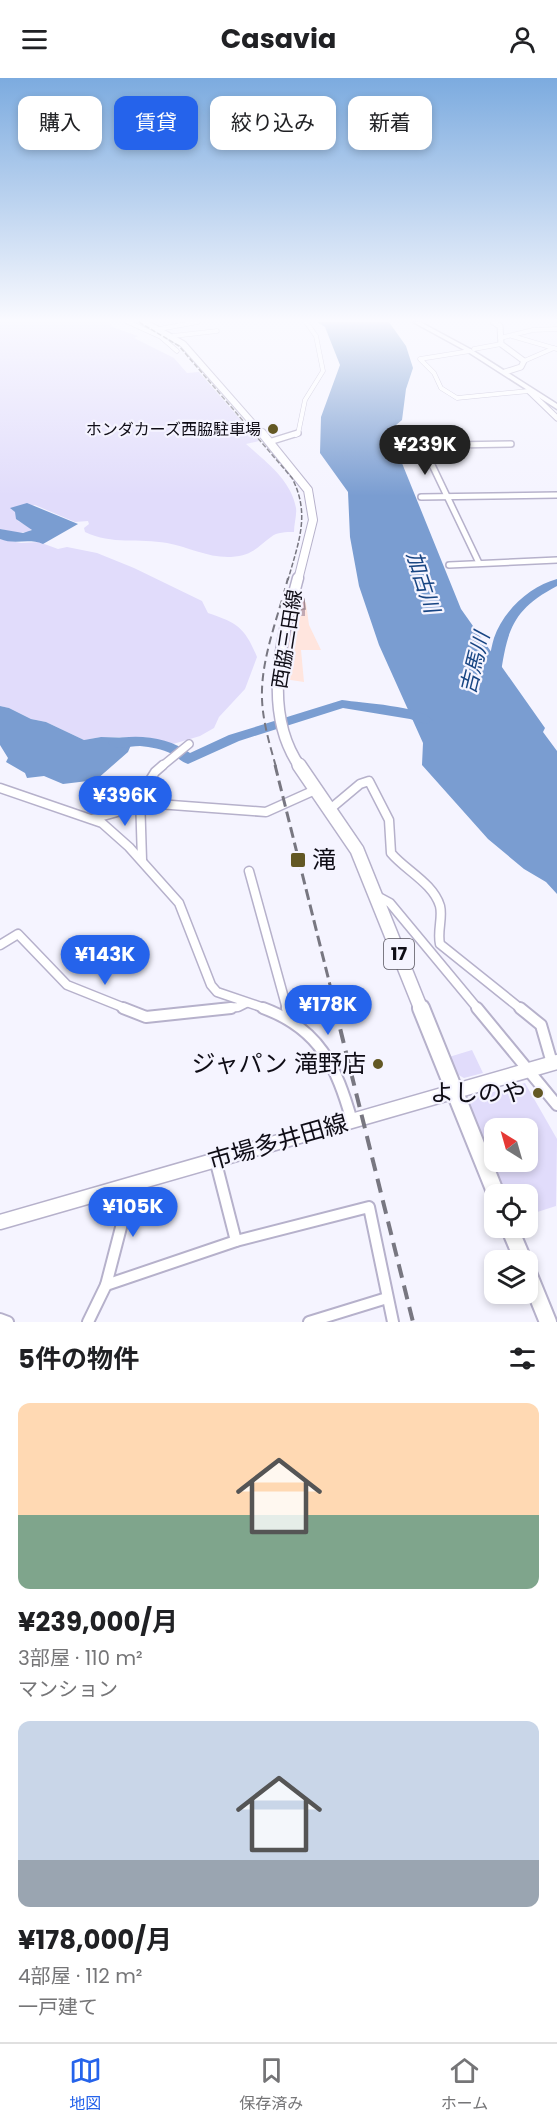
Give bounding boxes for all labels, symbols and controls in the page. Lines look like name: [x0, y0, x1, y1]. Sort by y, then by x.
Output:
text: Casavia: [221, 20, 336, 57]
icon: menu: [18, 23, 51, 56]
icon: person: [506, 23, 539, 56]
chip: 購入: [18, 96, 102, 150]
chip: 賃貸: [114, 96, 198, 150]
chip: 絞り込み: [210, 96, 336, 150]
chip: 新着: [348, 96, 432, 150]
place label: ホンダカーズ西脇駐車場: [86, 418, 261, 441]
marker: ホンダカーズ西脇駐車場: [266, 422, 280, 436]
pin: ¥239K: [383, 425, 467, 476]
text: ¥239K: [393, 430, 457, 458]
water label: 加古川: [400, 547, 448, 618]
street label: 西脇三田線: [265, 587, 309, 691]
water label: 吉馬川: [453, 627, 497, 697]
pin: ¥396K: [83, 776, 167, 827]
text: ¥396K: [93, 781, 157, 809]
place label: 滝: [312, 843, 336, 876]
marker: 滝: [289, 851, 307, 869]
pin: ¥143K: [63, 935, 147, 986]
road number: 17: [384, 939, 414, 969]
text: ¥143K: [75, 940, 135, 968]
pin: ¥178K: [286, 985, 370, 1036]
text: ¥178K: [299, 990, 357, 1018]
place label: ジャパン 滝野店: [192, 1047, 366, 1080]
marker: ジャパン 滝野店: [371, 1057, 385, 1071]
place label: よしのや: [430, 1076, 526, 1109]
marker: よしのや: [531, 1086, 545, 1100]
street label: 市場多井田線: [204, 1106, 352, 1177]
north arrow: [484, 1118, 538, 1172]
map controls: [484, 1118, 538, 1304]
button: locate: [484, 1184, 538, 1238]
pin: ¥105K: [91, 1187, 175, 1238]
text: ¥105K: [103, 1192, 163, 1220]
button: layers: [484, 1250, 538, 1304]
text: 5件の物件: [18, 1341, 139, 1377]
icon: filters: [506, 1342, 539, 1375]
icon: home: [225, 1442, 333, 1550]
text: ¥239,000/月: [18, 1604, 178, 1640]
text: 3部屋 · 110 m²: [18, 1644, 143, 1672]
text: マンション: [18, 1675, 118, 1703]
icon: home: [225, 1760, 333, 1868]
text: ¥178,000/月: [18, 1922, 172, 1958]
text: 4部屋 · 112 m²: [18, 1962, 142, 1990]
text: 一戸建て: [18, 1993, 98, 2021]
tab: 地図: [69, 2054, 102, 2116]
tab: 保存済み: [239, 2054, 303, 2116]
tab: ホーム: [441, 2054, 488, 2116]

